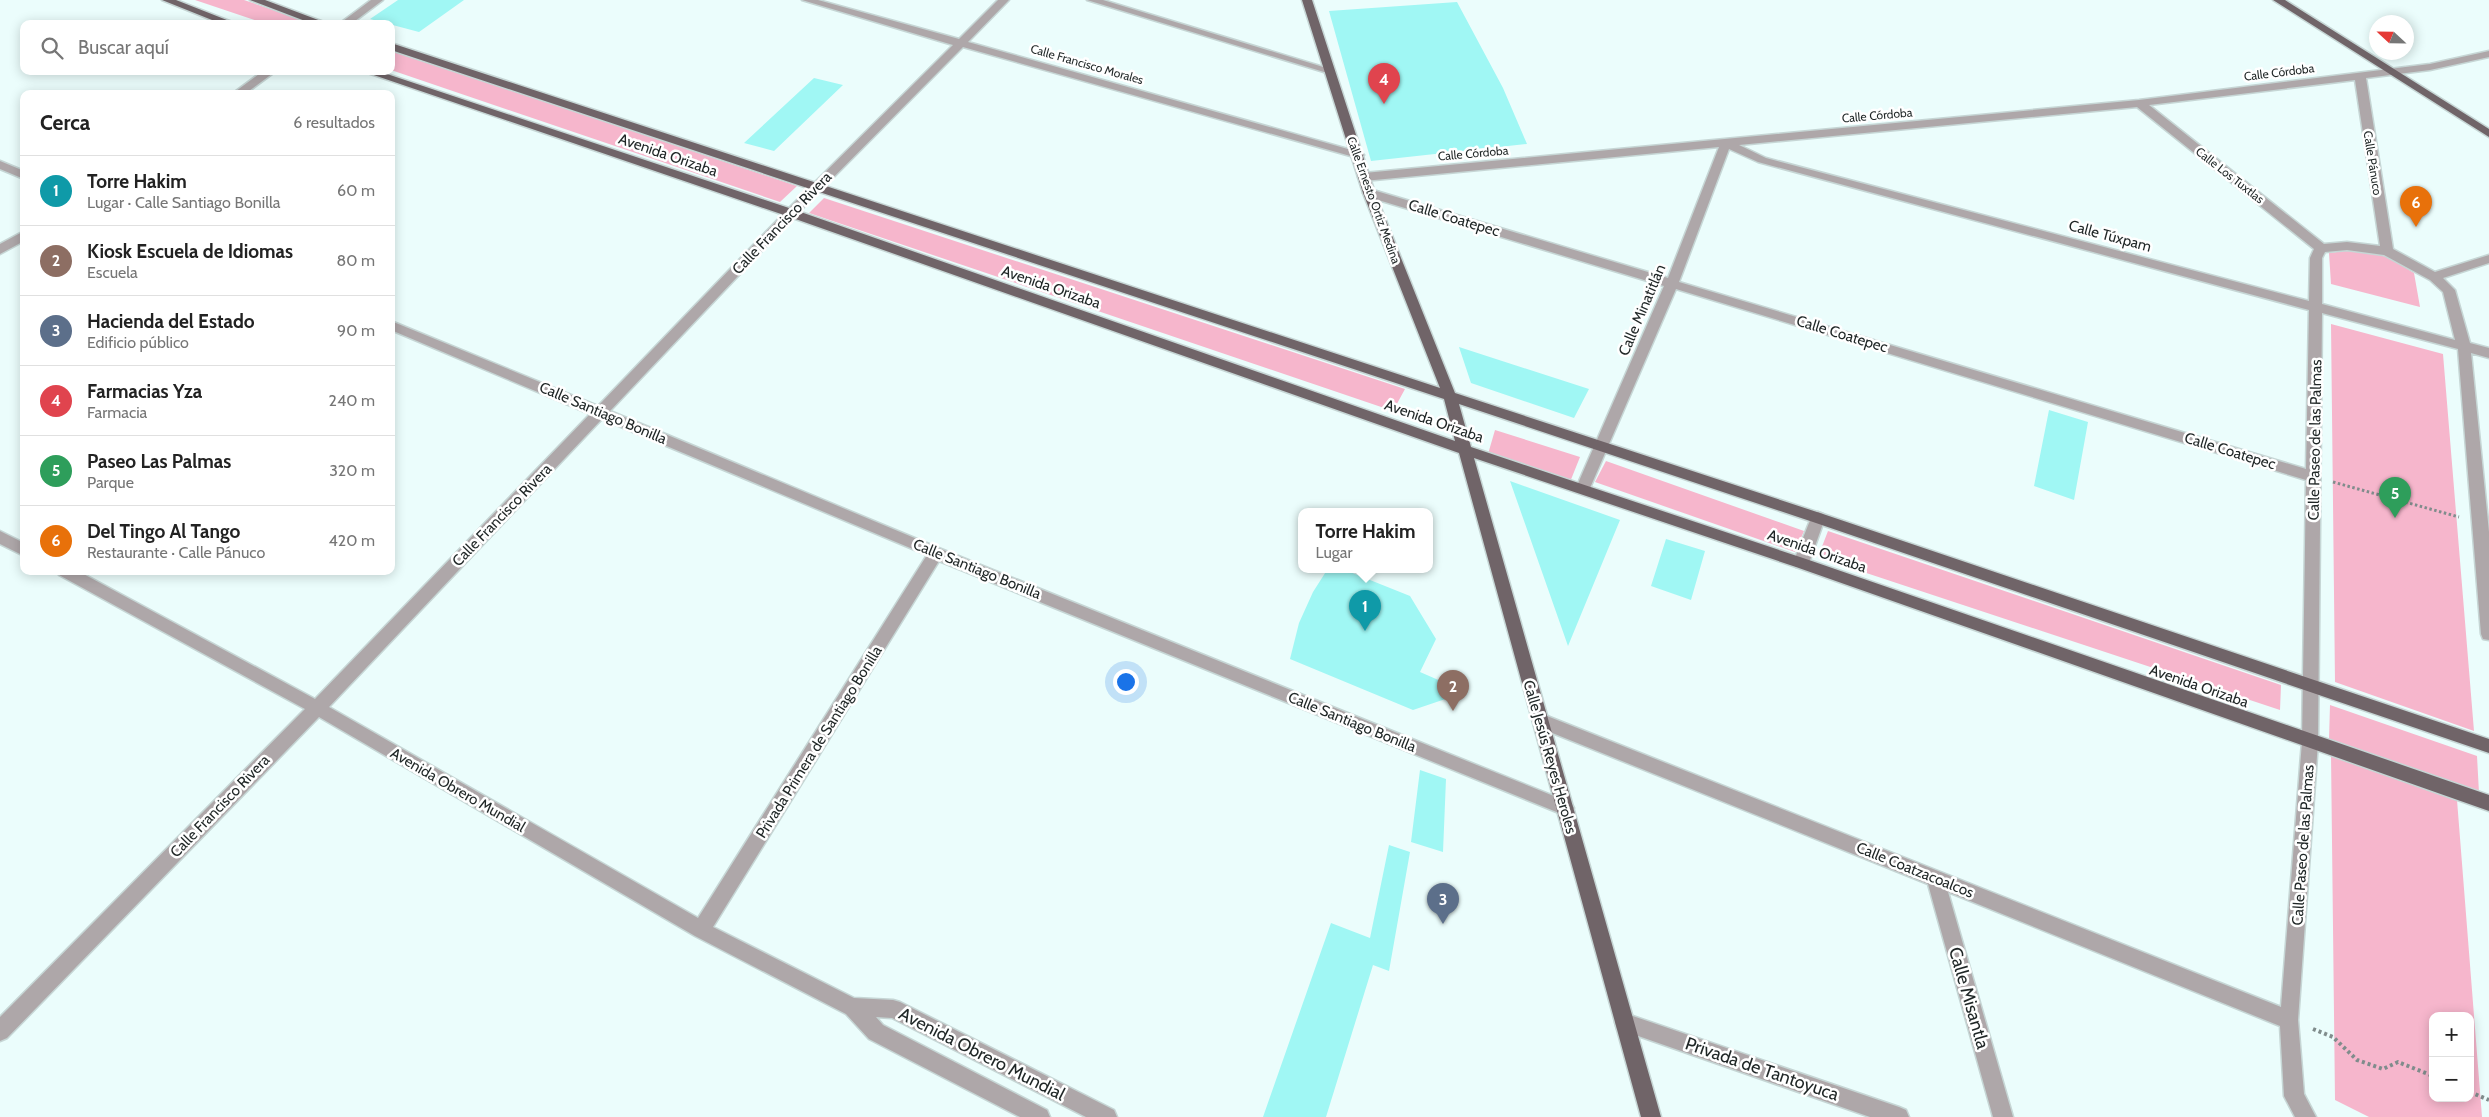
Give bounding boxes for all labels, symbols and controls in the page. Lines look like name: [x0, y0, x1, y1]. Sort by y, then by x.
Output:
north arrow: [2369, 15, 2414, 60]
search box: [20, 20, 395, 75]
icon: search: [38, 34, 66, 62]
text: Buscar aquí: [78, 36, 169, 59]
street label: Calle Francisco Morales: [1029, 41, 1145, 87]
street label: Calle Córdoba: [2243, 60, 2315, 84]
pin: 4: [1368, 63, 1400, 104]
street label: Calle Córdoba: [1841, 104, 1913, 126]
text: Cerca: [40, 110, 90, 135]
text: 6 resultados: [293, 113, 375, 132]
street label: Avenida Orizaba: [616, 130, 721, 181]
street label: Calle Pánuco: [2361, 130, 2386, 197]
street label: Calle Ernesto Ortiz Medina: [1344, 134, 1404, 266]
street label: Calle Córdoba: [1437, 142, 1509, 164]
street label: Calle Los Tuxtlas: [2193, 144, 2267, 206]
street label: Calle Francisco Rivera: [729, 168, 836, 278]
text: Torre Hakim: [87, 170, 187, 193]
text: 1: [53, 181, 59, 200]
text: 60 m: [337, 181, 375, 200]
pin: 6: [2400, 186, 2432, 227]
text: Lugar · Calle Santiago Bonilla: [87, 193, 280, 212]
street label: Calle Coatepec: [1406, 196, 1502, 240]
street label: Calle Túxpam: [2067, 216, 2153, 256]
text: Kiosk Escuela de Idiomas: [87, 240, 293, 263]
text: 2: [52, 251, 60, 270]
text: 80 m: [337, 251, 375, 270]
street label: Avenida Orizaba: [999, 262, 1104, 313]
street label: Calle Minatitlán: [1615, 262, 1669, 358]
text: Escuela: [87, 263, 138, 282]
text: Hacienda del Estado: [87, 310, 255, 333]
street label: Calle Coatepec: [1794, 312, 1890, 356]
text: 3: [52, 321, 60, 340]
text: 90 m: [337, 321, 375, 340]
text: Edificio público: [87, 333, 189, 352]
street label: Calle Paseo de las Palmas: [2305, 359, 2325, 521]
street label: Calle Santiago Bonilla: [537, 378, 670, 448]
text: Farmacias Yza: [87, 380, 202, 403]
text: 4: [51, 391, 61, 410]
text: 240 m: [329, 391, 375, 410]
street label: Avenida Orizaba: [1382, 396, 1487, 447]
text: Farmacia: [87, 403, 147, 422]
street label: Calle Coatepec: [2182, 429, 2278, 473]
text: Paseo Las Palmas: [87, 450, 231, 473]
street label: Calle Francisco Rivera: [449, 460, 556, 570]
text: 5: [52, 461, 60, 480]
text: 320 m: [329, 461, 375, 480]
text: Parque: [87, 473, 134, 492]
pin: 5: [2379, 477, 2411, 518]
popup: [1298, 508, 1433, 573]
text: Del Tingo Al Tango: [87, 520, 240, 543]
text: Torre Hakim: [1316, 520, 1415, 543]
street label: Avenida Orizaba: [1765, 526, 1870, 577]
text: 6: [52, 531, 61, 550]
text: 420 m: [329, 531, 375, 550]
street label: Calle Santiago Bonilla: [910, 535, 1044, 603]
text: Restaurante · Calle Pánuco: [87, 543, 265, 562]
text: Lugar: [1316, 543, 1353, 562]
pin: 1: [1349, 590, 1381, 631]
street label: Privada Primera de Santiago Bonilla: [752, 642, 886, 841]
street label: Avenida Orizaba: [2147, 661, 2252, 712]
your location: [1113, 669, 1139, 695]
pin: 2: [1437, 670, 1469, 711]
street label: Calle Jesús Reyes Heroles: [1519, 678, 1581, 836]
street label: Calle Santiago Bonilla: [1285, 688, 1419, 756]
street label: Avenida Obrero Mundial: [387, 744, 529, 836]
street label: Calle Francisco Rivera: [167, 751, 274, 861]
street label: Calle Paseo de las Palmas: [2288, 764, 2318, 926]
street label: Calle Coatzacoalcos: [1854, 838, 1976, 902]
pin: 3: [1427, 883, 1459, 924]
street label: Calle Misantla: [1944, 945, 1994, 1052]
street label: Avenida Obrero Mundial: [895, 1003, 1069, 1106]
map controls: [2429, 1012, 2474, 1102]
button: +: [2429, 1012, 2474, 1057]
street label: Privada de Tantoyuca: [1682, 1032, 1842, 1106]
button: −: [2429, 1057, 2474, 1102]

